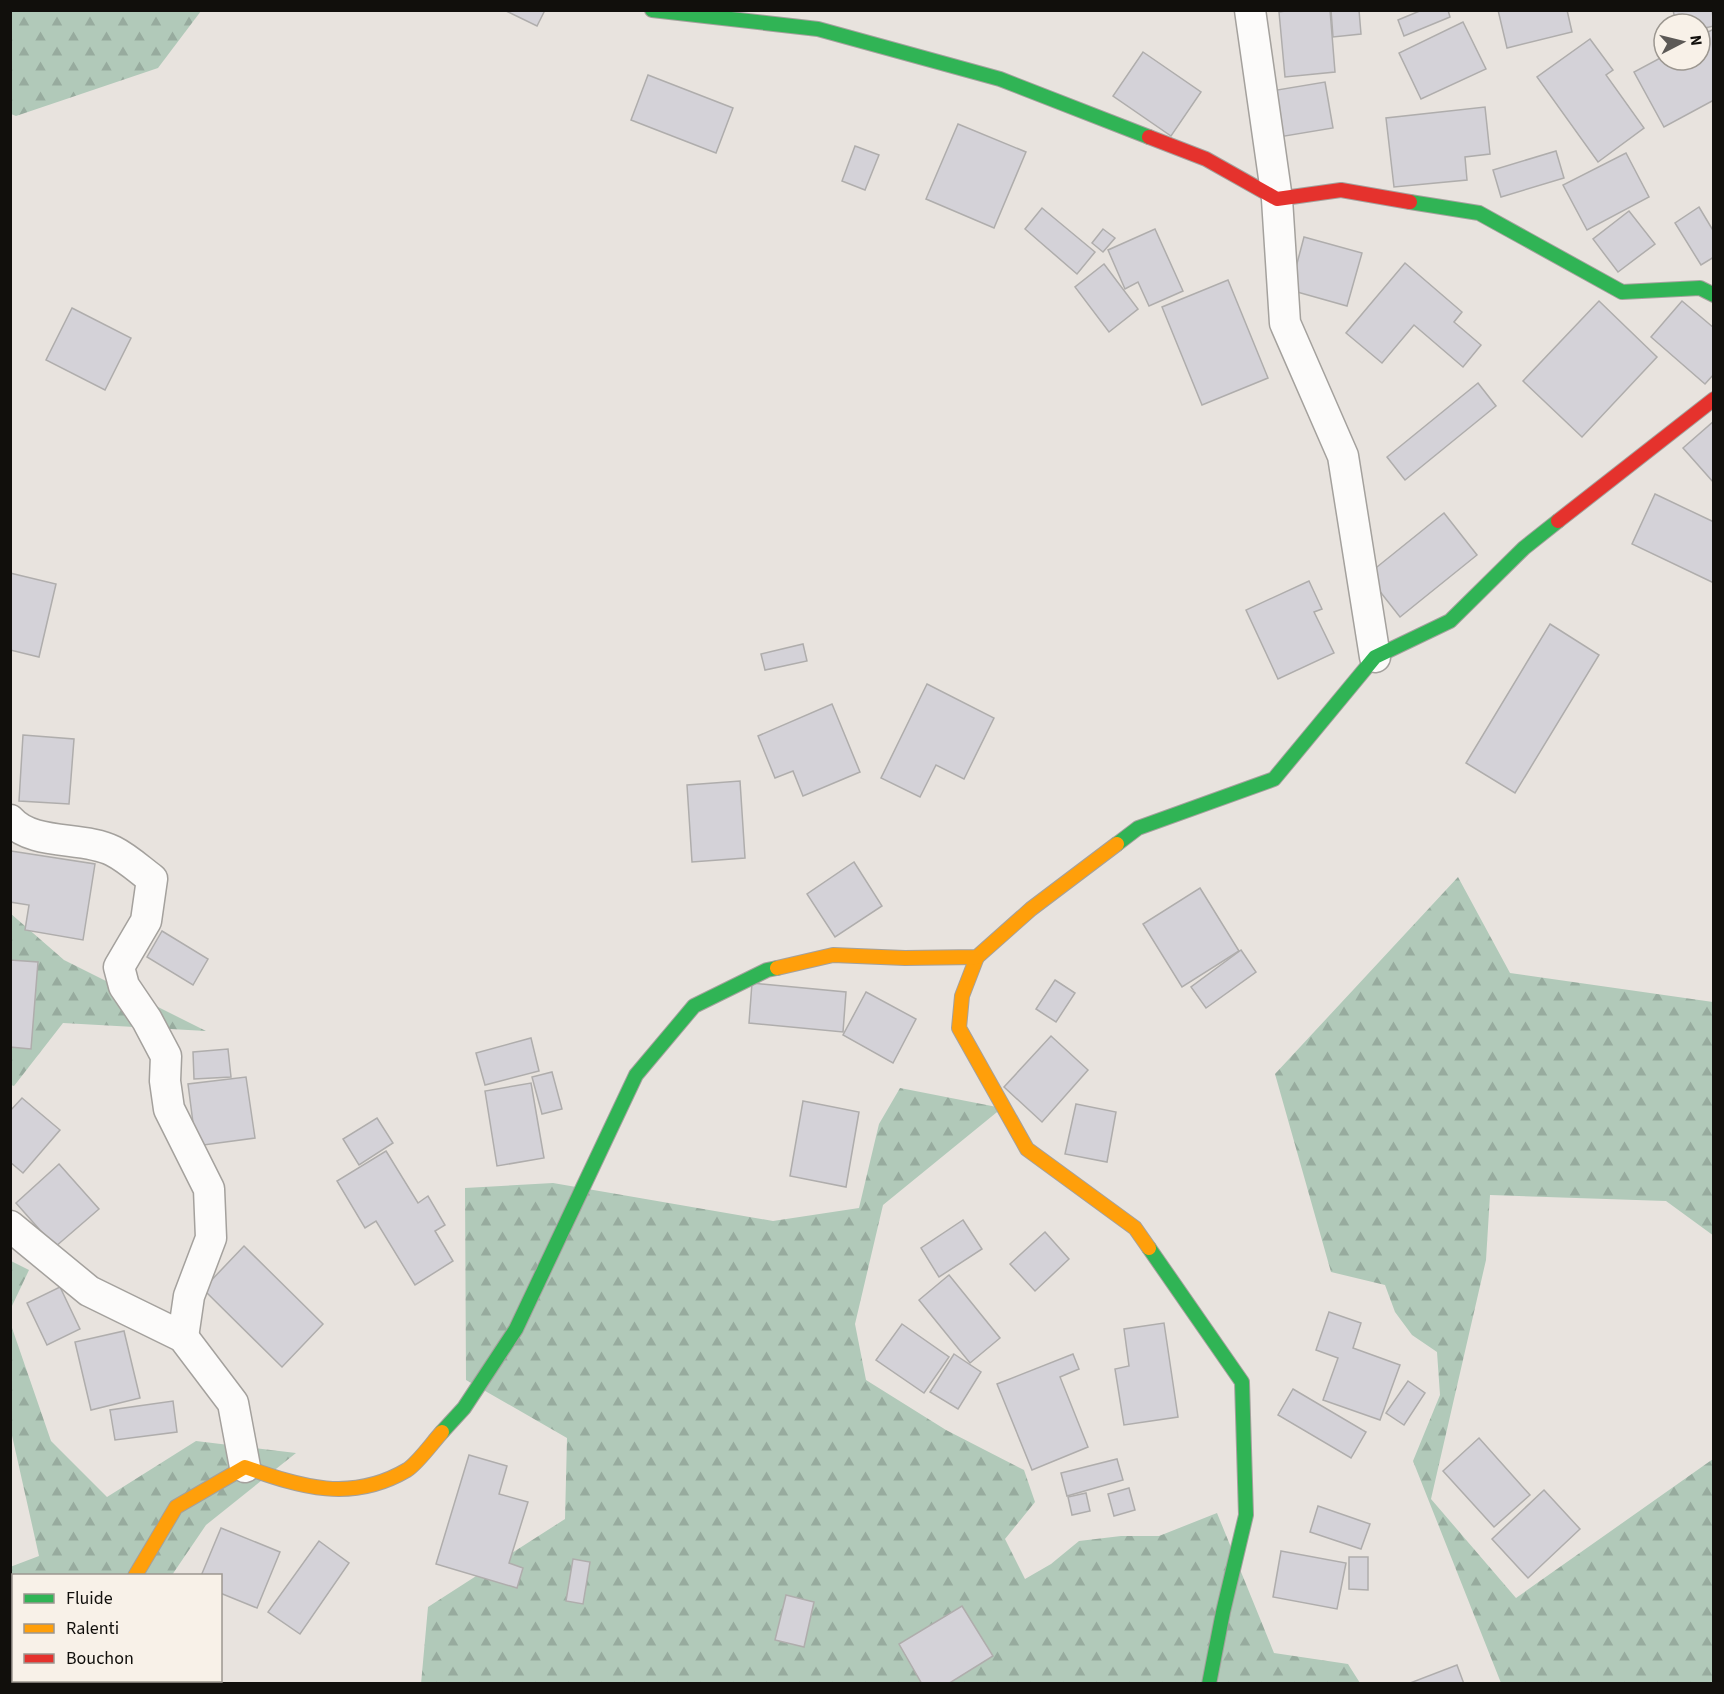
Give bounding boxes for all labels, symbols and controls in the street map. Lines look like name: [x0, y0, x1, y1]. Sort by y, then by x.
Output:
north arrow: [1652, 12, 1712, 72]
text: N: [1684, 34, 1707, 47]
legend: [12, 1574, 222, 1682]
text: Fluide: [66, 1586, 113, 1611]
text: Ralenti: [66, 1616, 119, 1641]
text: Bouchon: [66, 1646, 134, 1671]

